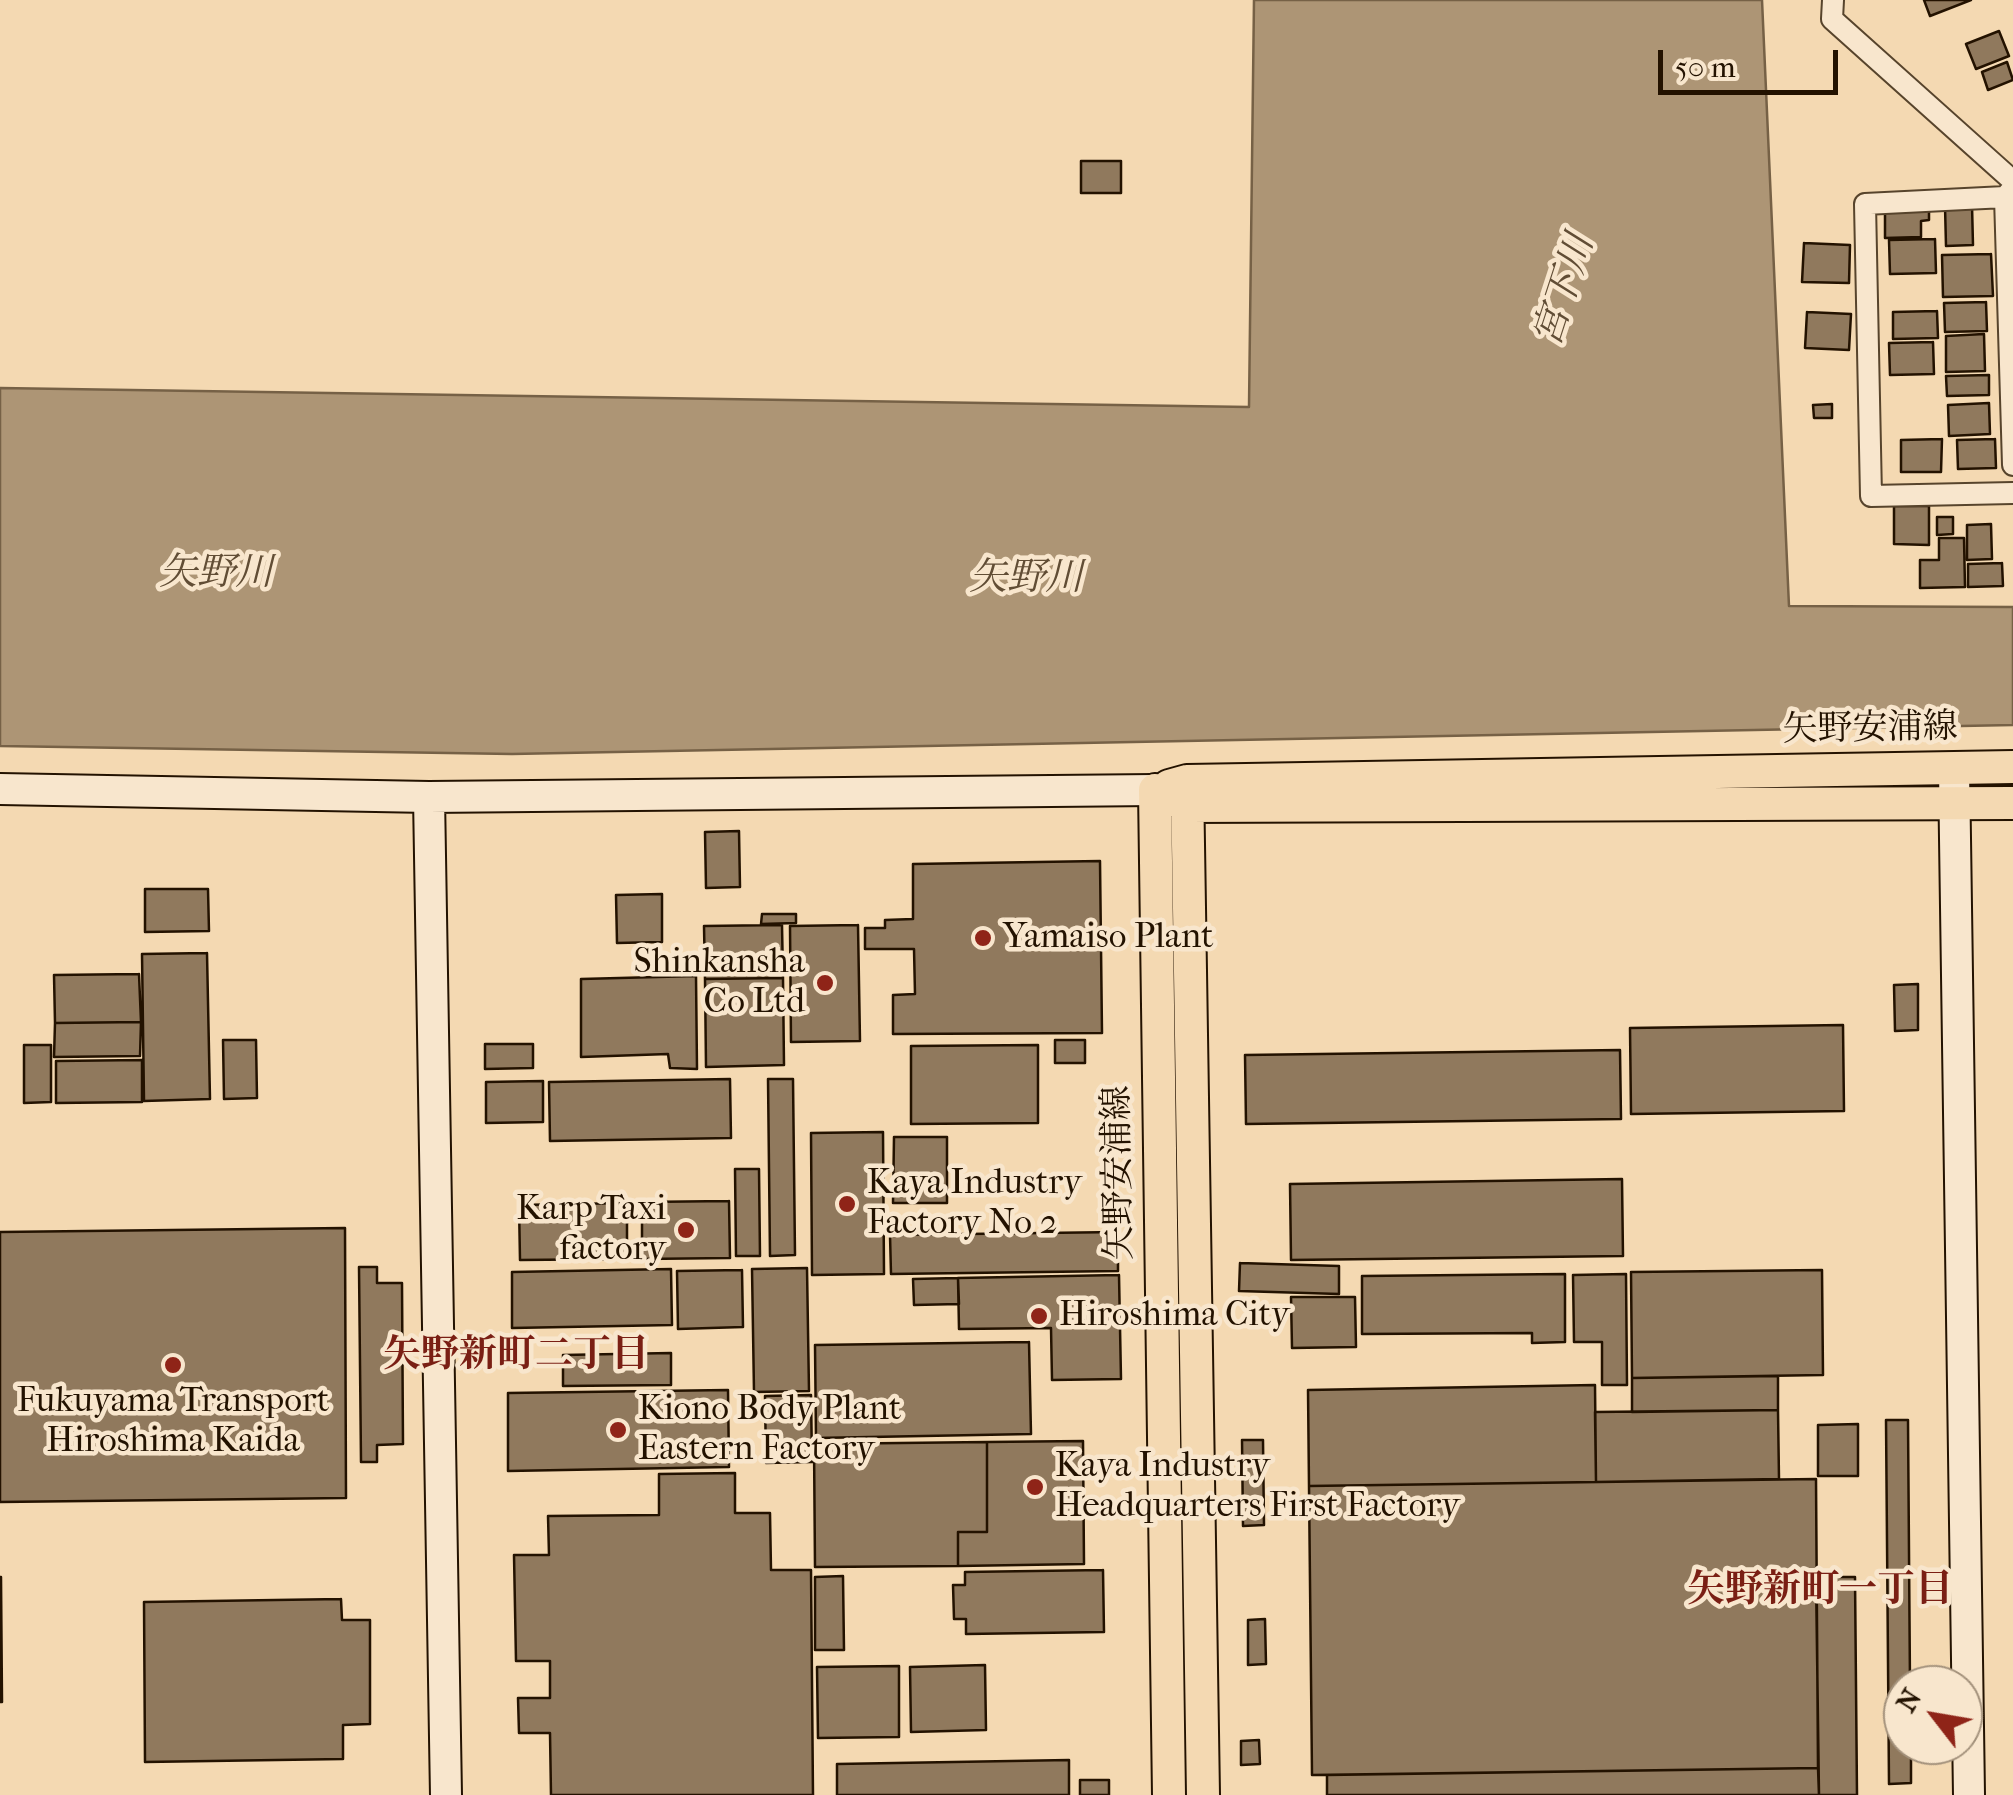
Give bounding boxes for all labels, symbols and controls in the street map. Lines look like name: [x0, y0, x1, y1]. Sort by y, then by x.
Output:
scale bar: [1663, 30, 1843, 92]
text: 50 m: [1675, 50, 1736, 85]
water label: 宮下川: [1527, 230, 1605, 352]
water label: 矢野川: [159, 552, 273, 598]
water label: 矢野川: [969, 557, 1083, 603]
street label: 矢野安浦線: [1782, 707, 1958, 753]
place label: Yamaiso Plant: [1003, 917, 1214, 959]
marker: Yamaiso Plant: [972, 927, 994, 949]
place label: Shinkansha Co Ltd: [634, 942, 805, 1024]
marker: Shinkansha Co Ltd: [814, 972, 836, 994]
street label: 矢野安浦線: [1097, 1085, 1143, 1261]
place label: Kaya Industry Factory No 2: [867, 1163, 1082, 1245]
place label: Karp Taxi factory: [516, 1189, 666, 1271]
marker: Kaya Industry Factory No 2: [836, 1193, 858, 1215]
marker: Karp Taxi factory: [675, 1219, 697, 1241]
place label: Hiroshima City: [1059, 1295, 1290, 1337]
marker: Hiroshima City: [1028, 1305, 1050, 1327]
district label: 矢野新町二丁目: [383, 1334, 649, 1380]
marker: Fukuyama Transport Hiroshima Kaida: [162, 1354, 184, 1376]
place label: Fukuyama Transport Hiroshima Kaida: [17, 1381, 329, 1463]
place label: Kiono Body Plant Eastern Factory: [638, 1389, 901, 1471]
marker: Kiono Body Plant Eastern Factory: [607, 1419, 629, 1441]
place label: Kaya Industry Headquarters First Factory: [1055, 1446, 1460, 1528]
marker: Kaya Industry Headquarters First Factory: [1024, 1476, 1046, 1498]
district label: 矢野新町一丁目: [1687, 1569, 1953, 1615]
north arrow: [1883, 1665, 1983, 1765]
text: N: [1889, 1683, 1928, 1718]

